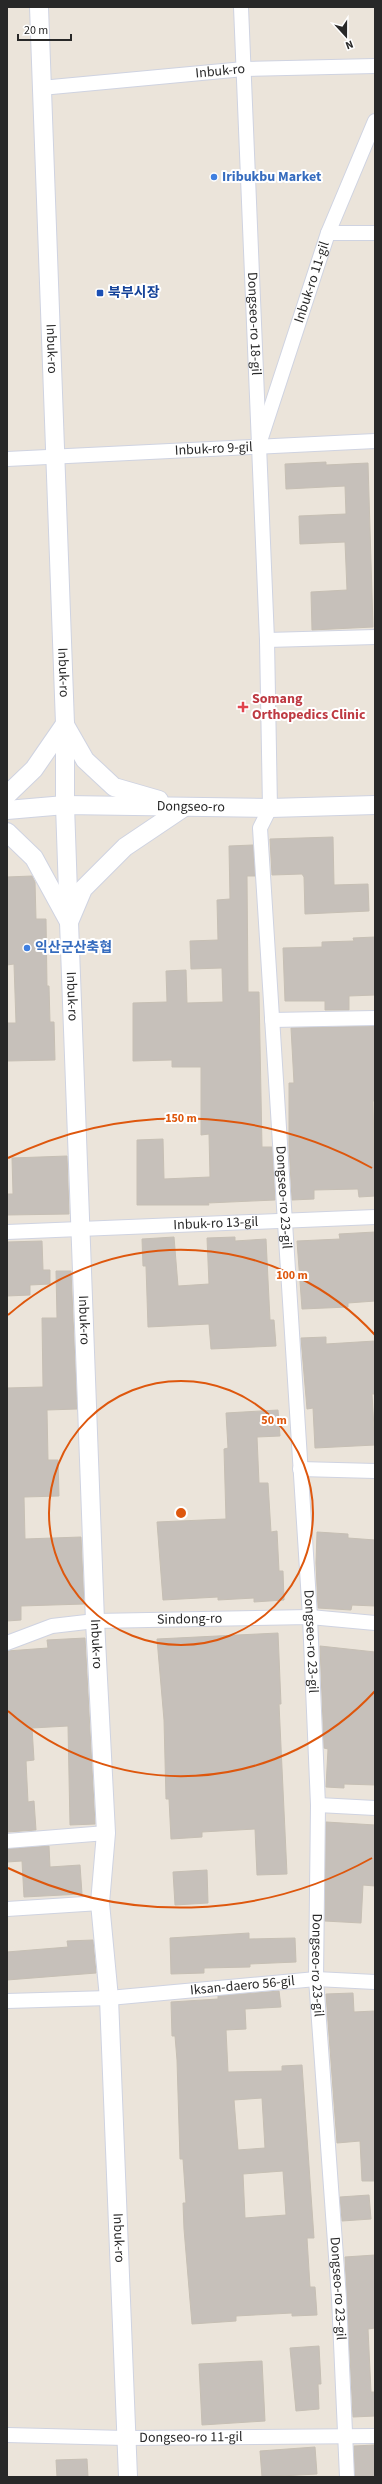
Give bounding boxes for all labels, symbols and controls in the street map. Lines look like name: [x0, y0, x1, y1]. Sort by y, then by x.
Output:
scale bar: [18, 16, 71, 42]
north arrow: [326, 16, 366, 56]
text: 20 m: [24, 22, 48, 39]
text: N: [343, 37, 356, 53]
street label: Inbuk-ro: [195, 59, 246, 83]
place label: Iribukbu Market: [222, 167, 322, 187]
marker: Iribukbu Market: [209, 172, 219, 182]
street label: Inbuk-ro 11-gil: [289, 238, 335, 326]
street label: Dongseo-ro 18-gil: [242, 272, 266, 376]
place label: 북부시장: [108, 283, 160, 303]
marker: 북부시장: [95, 288, 105, 298]
street label: Inbuk-ro: [40, 324, 62, 374]
street label: Inbuk-ro 9-gil: [174, 437, 254, 461]
street label: Inbuk-ro: [52, 647, 74, 698]
place label: Somang Orthopedics Clinic: [252, 689, 366, 725]
marker: Somang Orthopedics Clinic: [237, 701, 249, 713]
street label: Dongseo-ro: [157, 796, 225, 817]
place label: 익산군산축협: [35, 938, 112, 958]
marker: 익산군산축협: [22, 943, 32, 953]
street label: Inbuk-ro: [61, 971, 83, 1022]
text: 150 m: [165, 1110, 197, 1127]
street label: Dongseo-ro 23-gil: [270, 1145, 297, 1250]
street label: Inbuk-ro 13-gil: [173, 1212, 259, 1235]
text: 100 m: [276, 1267, 308, 1284]
street label: Inbuk-ro: [73, 1295, 95, 1345]
text: 50 m: [261, 1412, 287, 1429]
centre of rings: [174, 1506, 188, 1520]
street label: Dongseo-ro 23-gil: [298, 1589, 323, 1694]
street label: Sindong-ro: [157, 1609, 222, 1630]
street label: Inbuk-ro: [85, 1619, 107, 1669]
street label: Dongseo-ro 23-gil: [306, 1914, 329, 2018]
street label: Iksan-daero 56-gil: [189, 1971, 296, 2001]
street label: Inbuk-ro: [108, 2213, 129, 2263]
street label: Dongseo-ro 23-gil: [325, 2236, 351, 2341]
street label: Dongseo-ro 11-gil: [139, 2427, 243, 2448]

